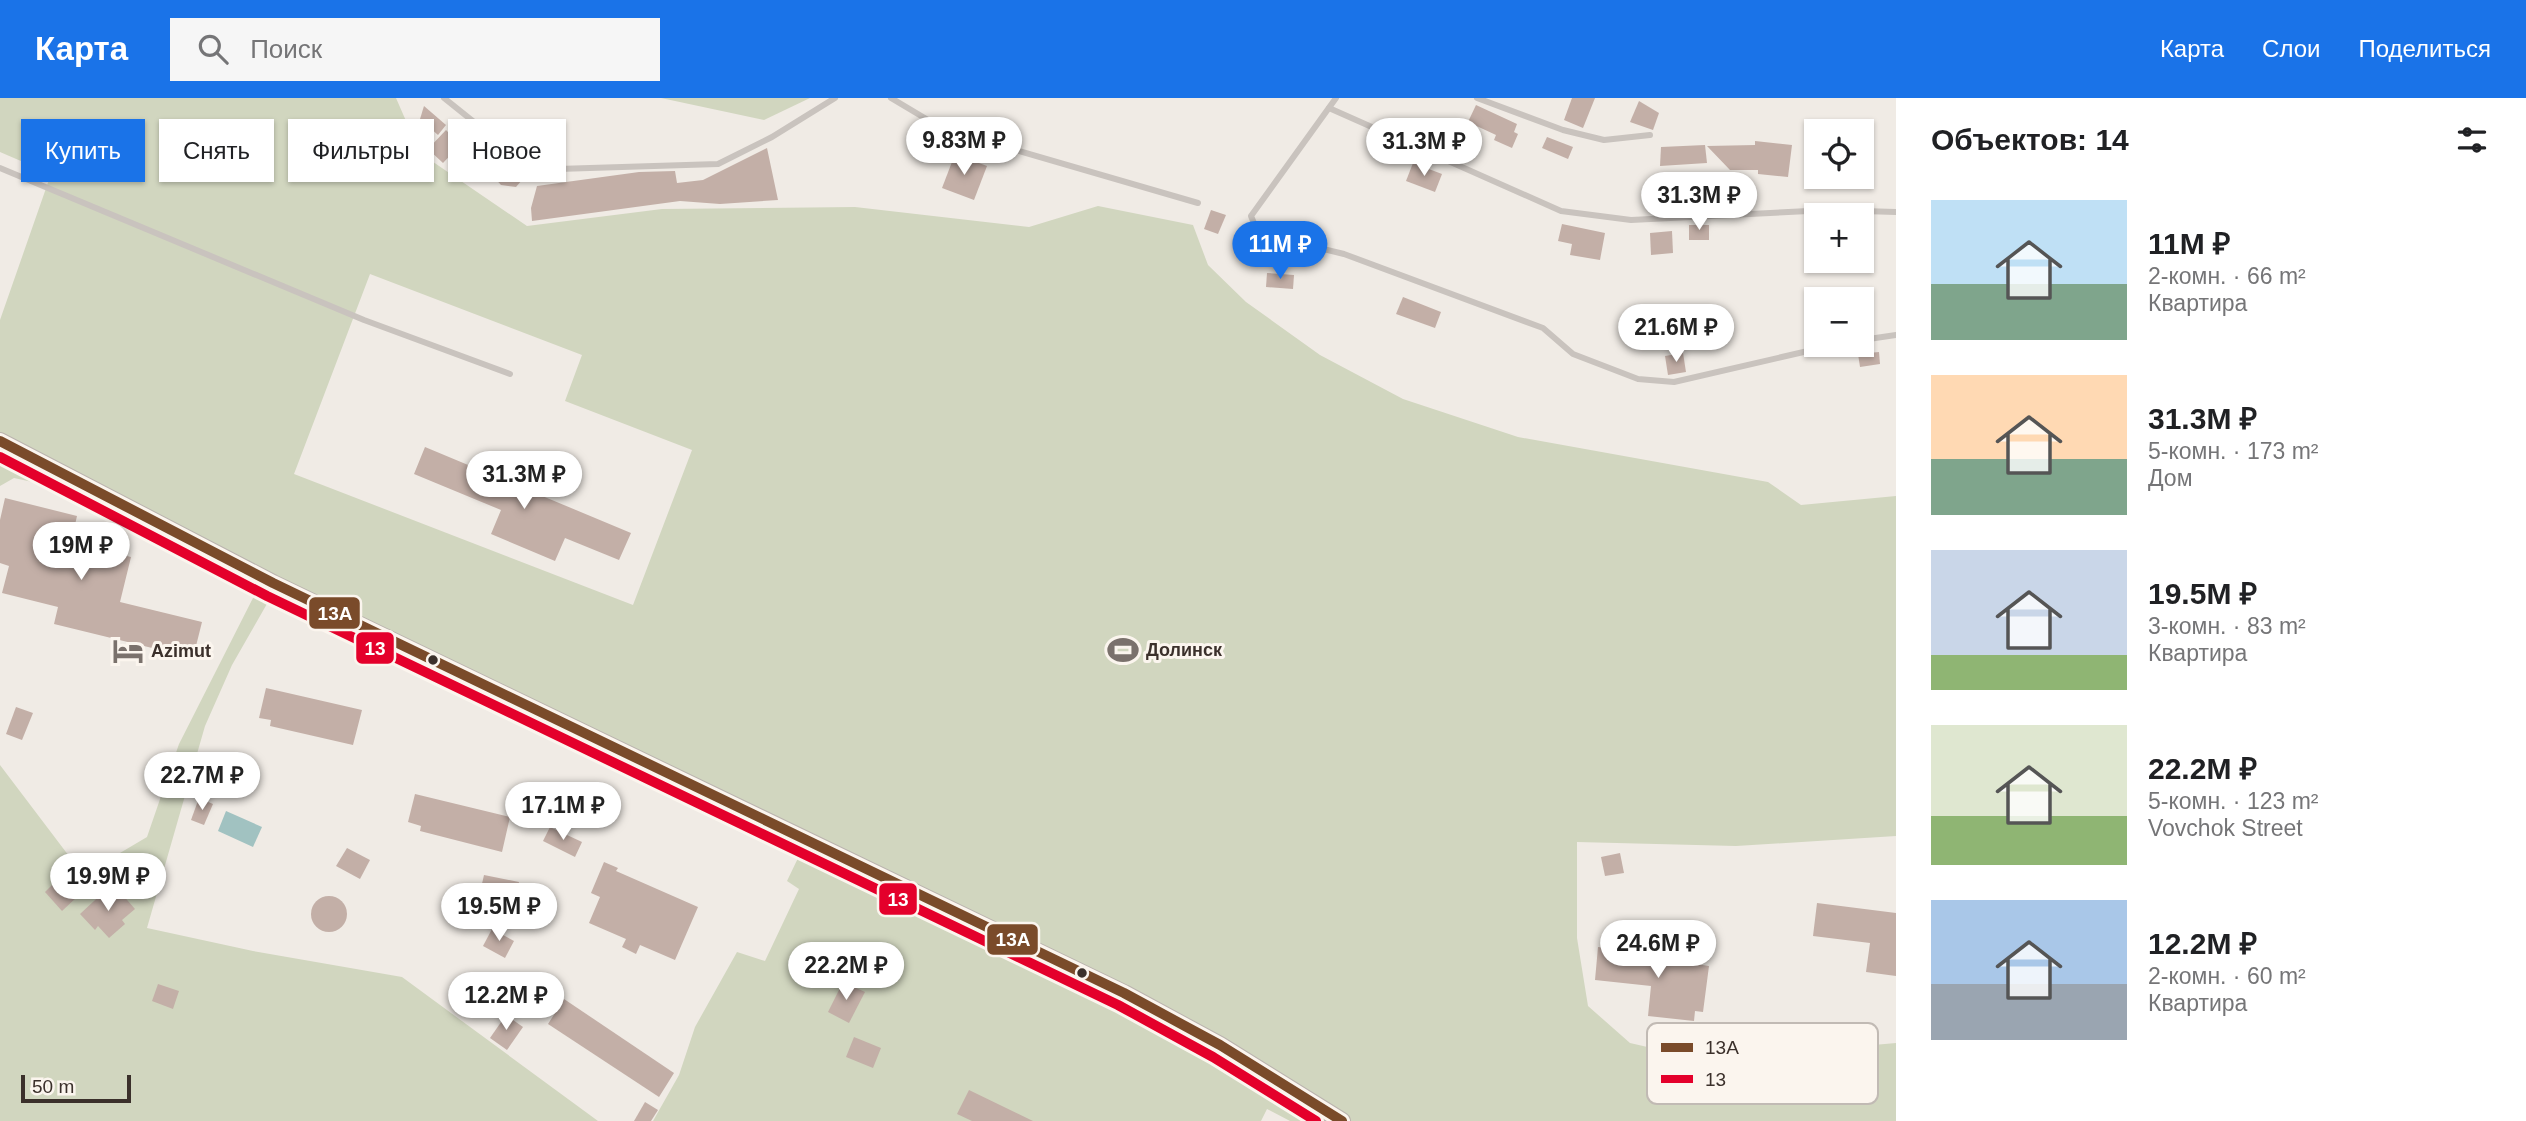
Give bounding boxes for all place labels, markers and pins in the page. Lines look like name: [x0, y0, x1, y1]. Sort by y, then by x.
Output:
pin: 9.83M ₽: [899, 118, 1029, 177]
pin: 31.3M ₽: [1359, 118, 1489, 178]
pin: 31.3M ₽: [1634, 172, 1764, 232]
pin: 11M ₽: [1231, 222, 1329, 281]
pin: 21.6M ₽: [1611, 304, 1741, 364]
pin: 31.3M ₽: [459, 452, 589, 511]
pin: 19M ₽: [32, 522, 130, 582]
sports icon: Долинск: [1106, 633, 1140, 667]
hotel icon: Azimut: [111, 634, 145, 668]
place label: Долинск: [1146, 640, 1223, 660]
place label: Azimut: [151, 641, 211, 661]
unlabelled marker: [426, 653, 440, 667]
pin: 22.7M ₽: [137, 752, 267, 812]
pin: 17.1M ₽: [498, 782, 628, 842]
pin: 19.9M ₽: [43, 854, 173, 913]
pin: 19.5M ₽: [434, 884, 564, 943]
pin: 24.6M ₽: [1593, 920, 1723, 980]
pin: 22.2M ₽: [781, 942, 911, 1002]
unlabelled marker: [1075, 966, 1089, 980]
pin: 12.2M ₽: [441, 972, 571, 1032]

